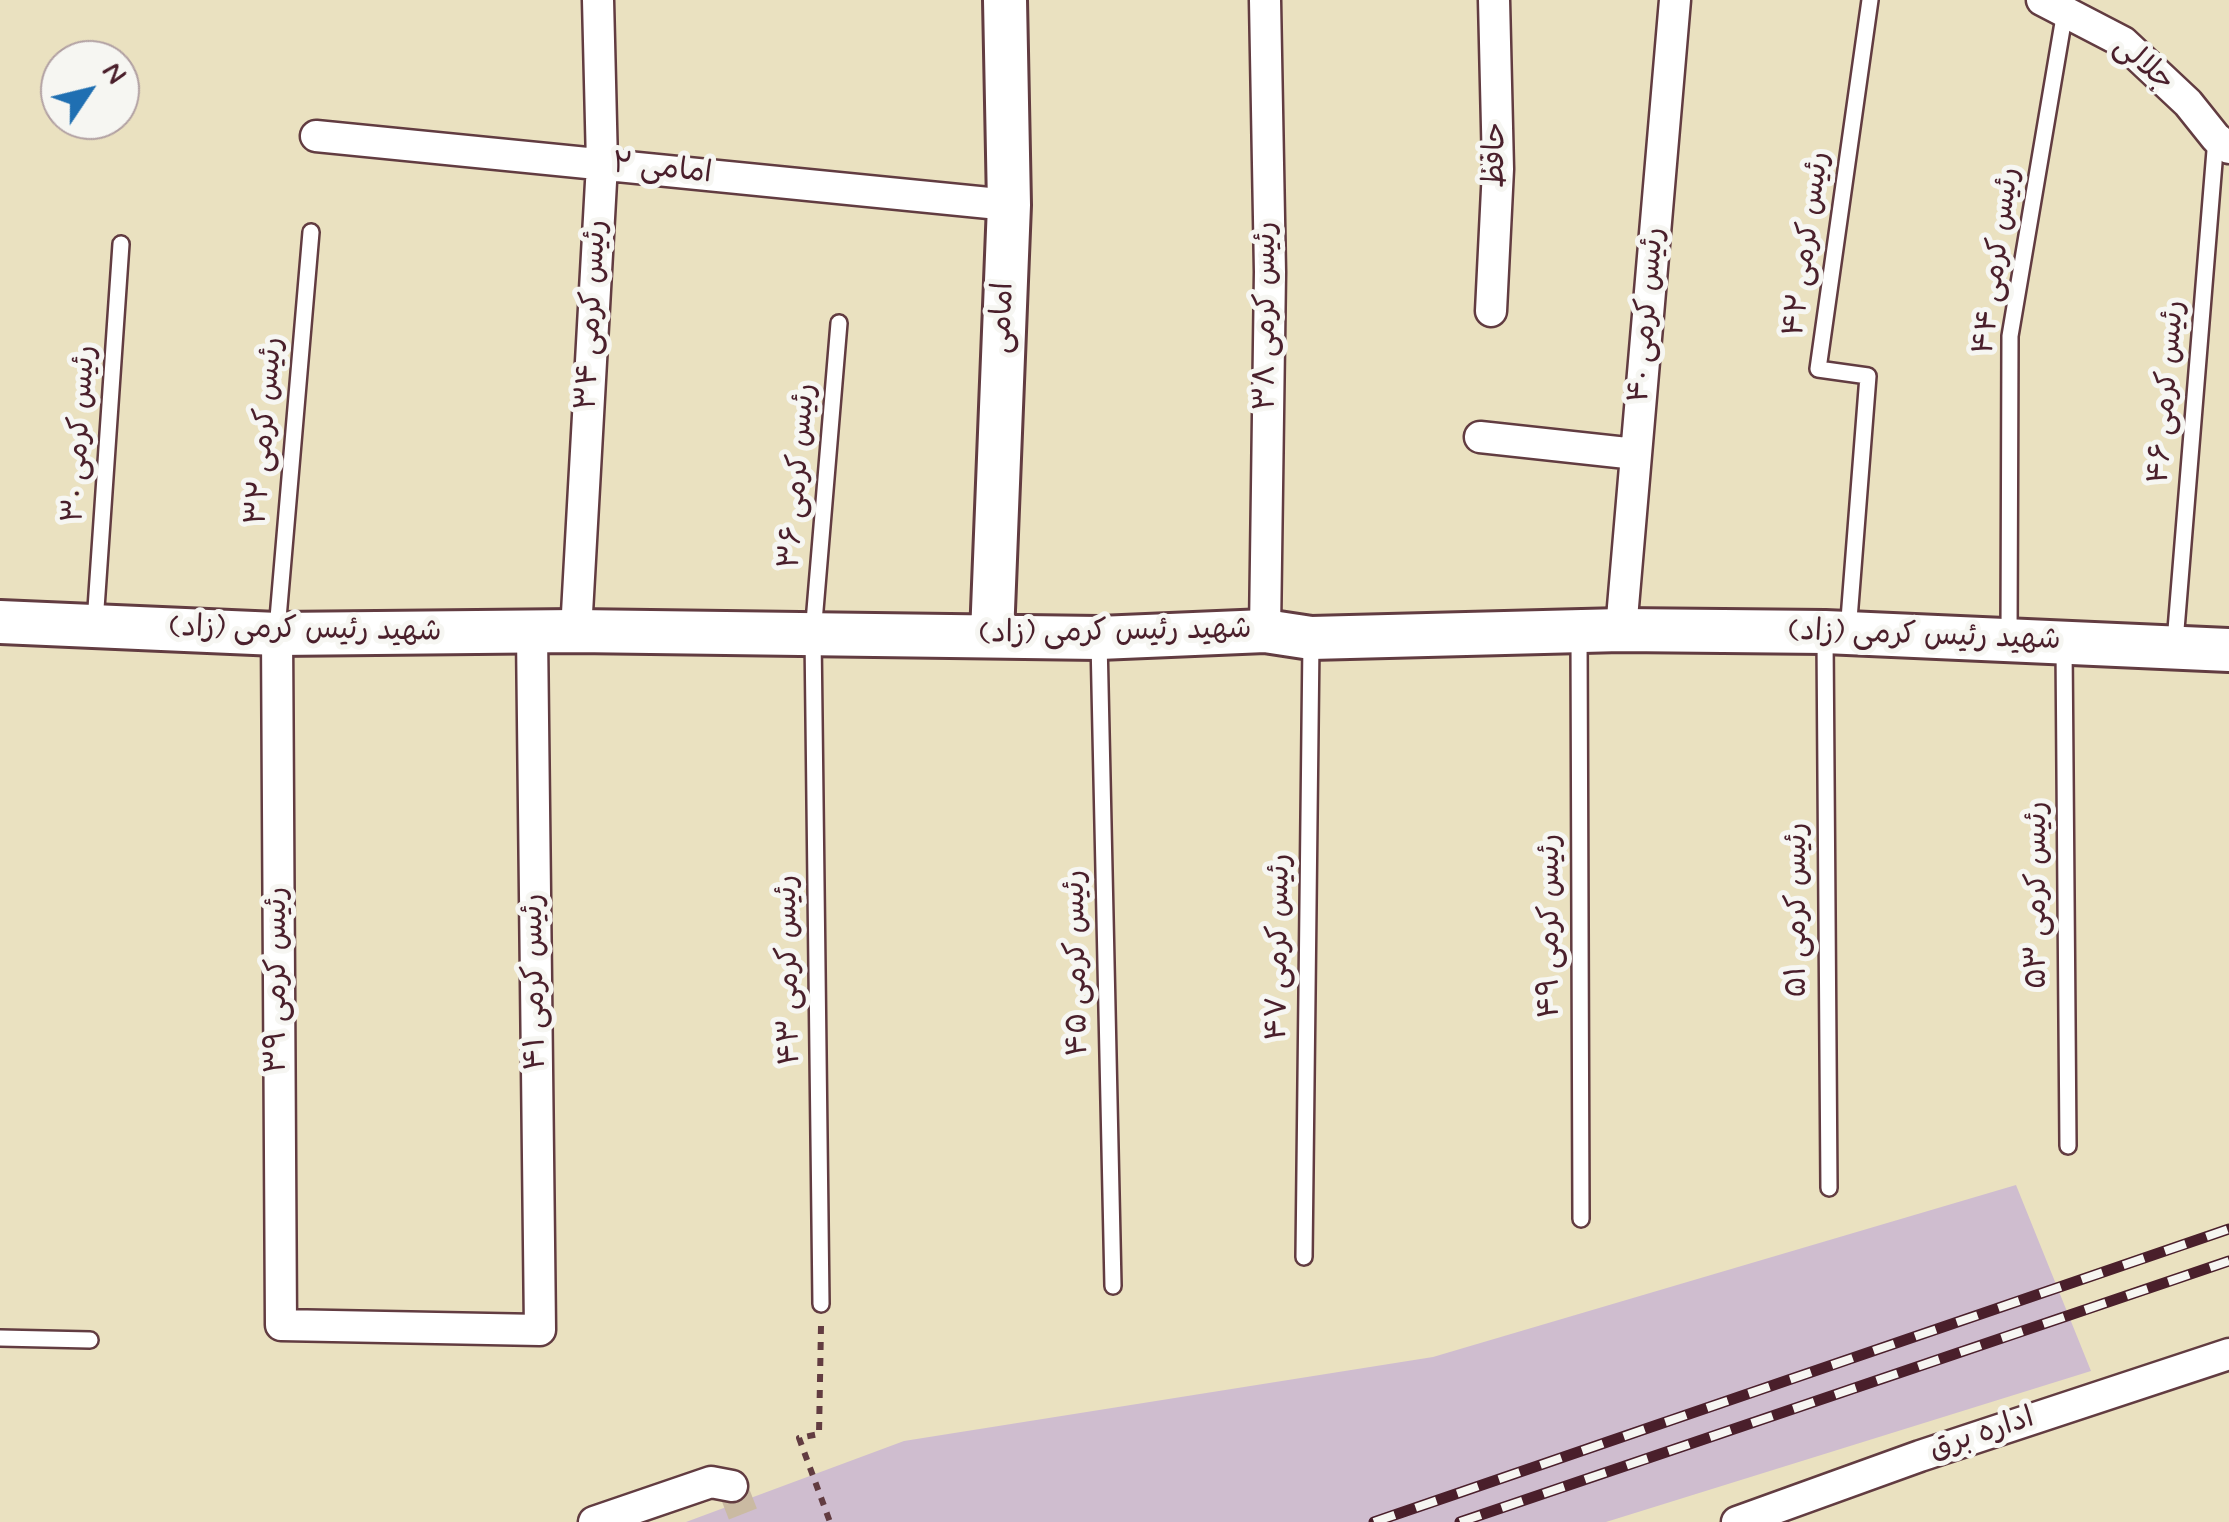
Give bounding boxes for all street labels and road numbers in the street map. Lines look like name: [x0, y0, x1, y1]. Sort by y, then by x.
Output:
street label: جلالی: [2105, 29, 2181, 101]
street label: حافظ: [1478, 122, 1516, 188]
street label: امامی ۲: [610, 147, 714, 193]
street label: رئیس کرمی ۴۲: [1777, 149, 1839, 339]
street label: رئیس کرمی ۴۴: [1967, 165, 2029, 357]
street label: رئیس کرمی ۳۴: [570, 219, 616, 411]
street label: رئیس کرمی ۳۸: [1250, 221, 1286, 411]
street label: رئیس کرمی ۴۰: [1622, 226, 1674, 404]
street label: امامی: [985, 281, 1023, 355]
street label: رئیس کرمی ۴۶: [2142, 299, 2194, 485]
street label: رئیس کرمی ۳۲: [240, 336, 292, 526]
street label: رئیس کرمی ۳۰: [57, 344, 105, 524]
street label: رئیس کرمی ۳۶: [773, 382, 825, 570]
street label: شهید رئیس کرمی (زاد): [168, 611, 442, 651]
street label: شهید رئیس کرمی (زاد): [978, 613, 1252, 653]
street label: شهید رئیس کرمی (زاد): [1787, 614, 2061, 660]
street label: رئیس کرمی ۵۳: [2021, 801, 2057, 989]
street label: رئیس کرمی ۵۱: [1781, 822, 1817, 998]
street label: رئیس کرمی ۴۹: [1534, 834, 1570, 1018]
street label: رئیس کرمی ۴۷: [1260, 853, 1300, 1041]
street label: رئیس کرمی ۴۵: [1058, 869, 1098, 1057]
street label: رئیس کرمی ۴۳: [770, 874, 810, 1066]
street label: رئیس کرمی ۳۹: [261, 887, 297, 1073]
street label: رئیس کرمی ۴۱: [516, 893, 556, 1071]
street label: اداره برق: [1925, 1401, 2039, 1469]

